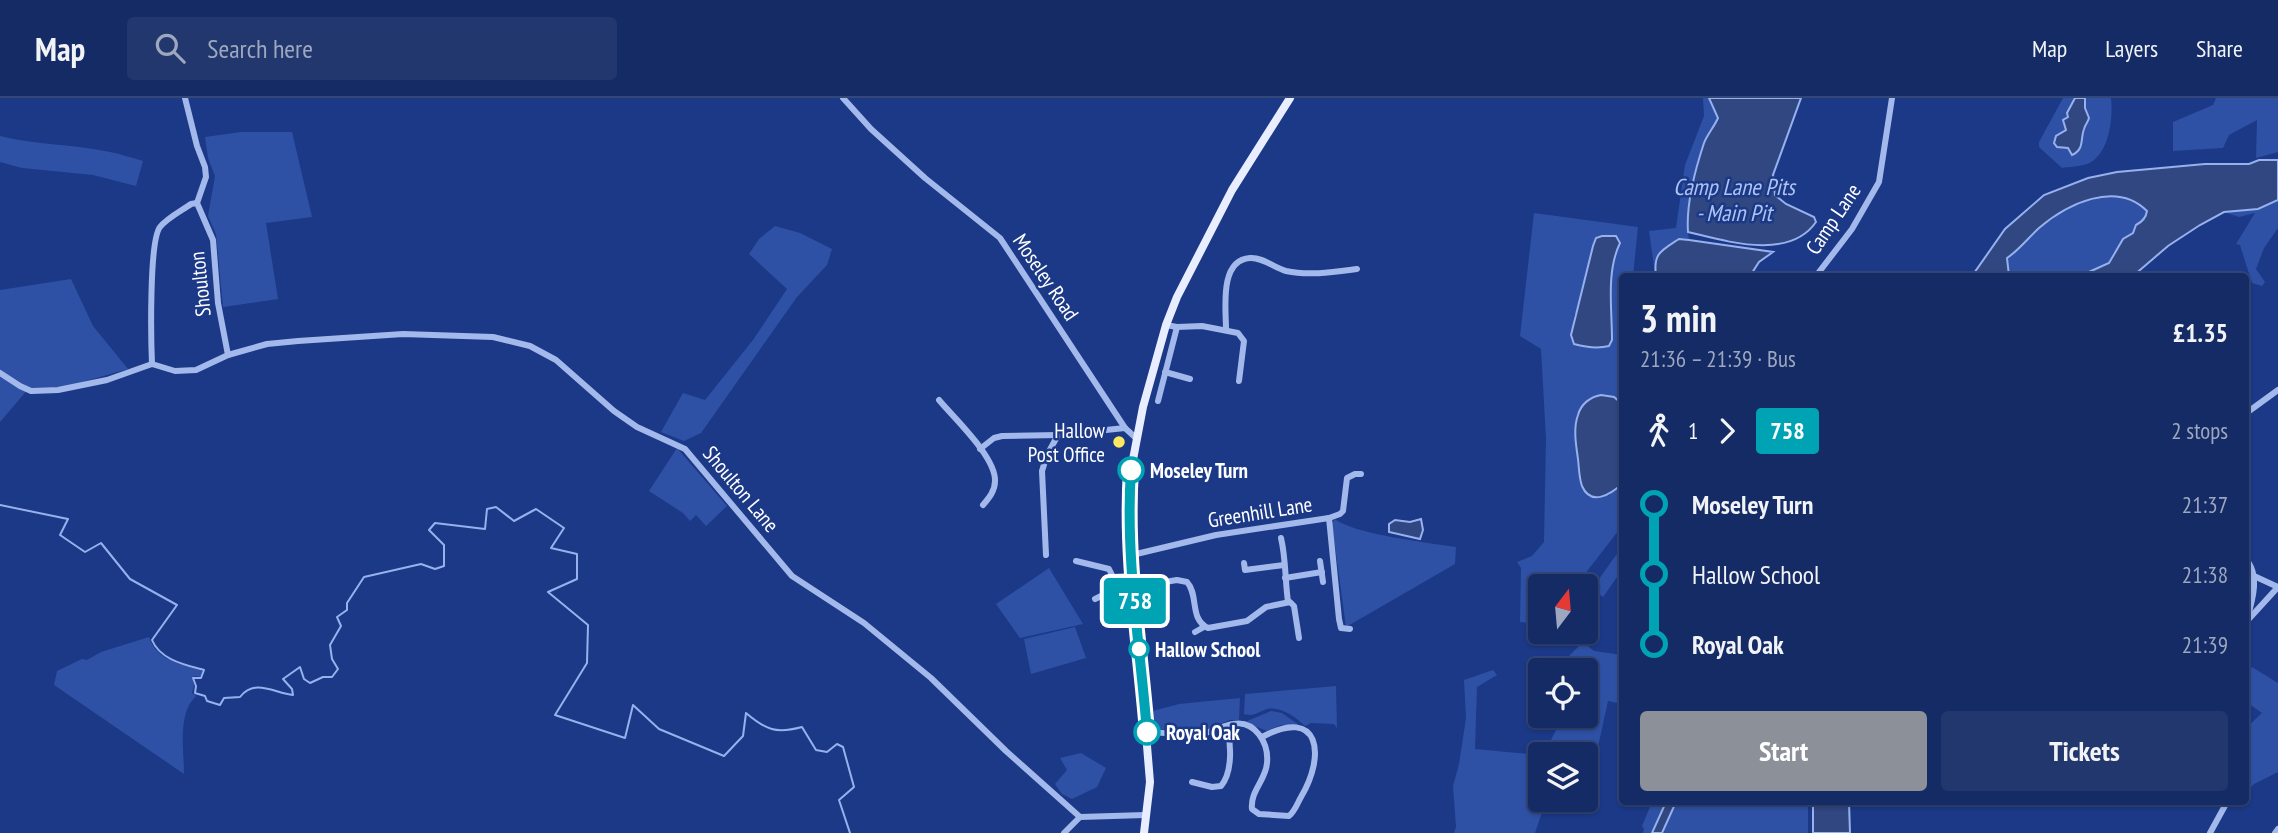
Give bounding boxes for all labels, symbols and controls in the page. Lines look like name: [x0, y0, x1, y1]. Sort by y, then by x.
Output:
search box: [127, 17, 617, 80]
text: Map: [35, 27, 85, 70]
icon: search: [151, 29, 189, 67]
text: Search here: [207, 32, 313, 65]
text: Map: [2032, 33, 2067, 64]
text: Layers: [2105, 33, 2158, 64]
text: Share: [2196, 33, 2243, 64]
water label: Camp Lane Pits - Main Pit: [1673, 172, 1797, 227]
street label: Camp Lane: [1800, 178, 1866, 260]
street label: Moseley Road: [1007, 228, 1085, 326]
street label: Shoulton: [183, 250, 217, 318]
text: 3 min: [1640, 293, 1717, 342]
text: £1.35: [2173, 316, 2228, 349]
text: 21:36 – 21:39 · Bus: [1640, 344, 1796, 373]
icon: walk: [1640, 412, 1678, 450]
icon: forward: [1708, 412, 1746, 450]
text: 758: [1770, 415, 1805, 446]
text: 1: [1688, 416, 1698, 445]
text: 2 stops: [2171, 416, 2228, 445]
place label: Hallow Post Office: [1028, 417, 1106, 468]
marker: Hallow Post Office: [1111, 434, 1127, 450]
street label: Shoulton Lane: [697, 440, 785, 538]
marker: Moseley Turn: [1118, 457, 1144, 483]
place label: Moseley Turn: [1150, 457, 1248, 484]
text: Moseley Turn: [1692, 488, 1813, 521]
street label: Greenhill Lane: [1206, 490, 1314, 534]
text: 21:37: [2182, 490, 2228, 519]
text: Hallow School: [1692, 558, 1820, 591]
text: 21:38: [2182, 560, 2228, 589]
north arrow: [1528, 574, 1598, 644]
map controls: [1528, 574, 1598, 812]
line badge: 758: [1095, 578, 1175, 624]
text: 758: [1118, 585, 1152, 616]
text: Royal Oak: [1692, 628, 1784, 661]
text: 21:39: [2182, 630, 2228, 659]
place label: Hallow School: [1155, 636, 1261, 663]
marker: Hallow School: [1129, 639, 1149, 659]
button: locate: [1528, 658, 1598, 728]
button: Start: [1640, 711, 1927, 791]
button: Tickets: [1941, 711, 2228, 791]
marker: Royal Oak: [1134, 719, 1160, 745]
place label: Royal Oak: [1166, 719, 1240, 746]
button: layers: [1528, 742, 1598, 812]

